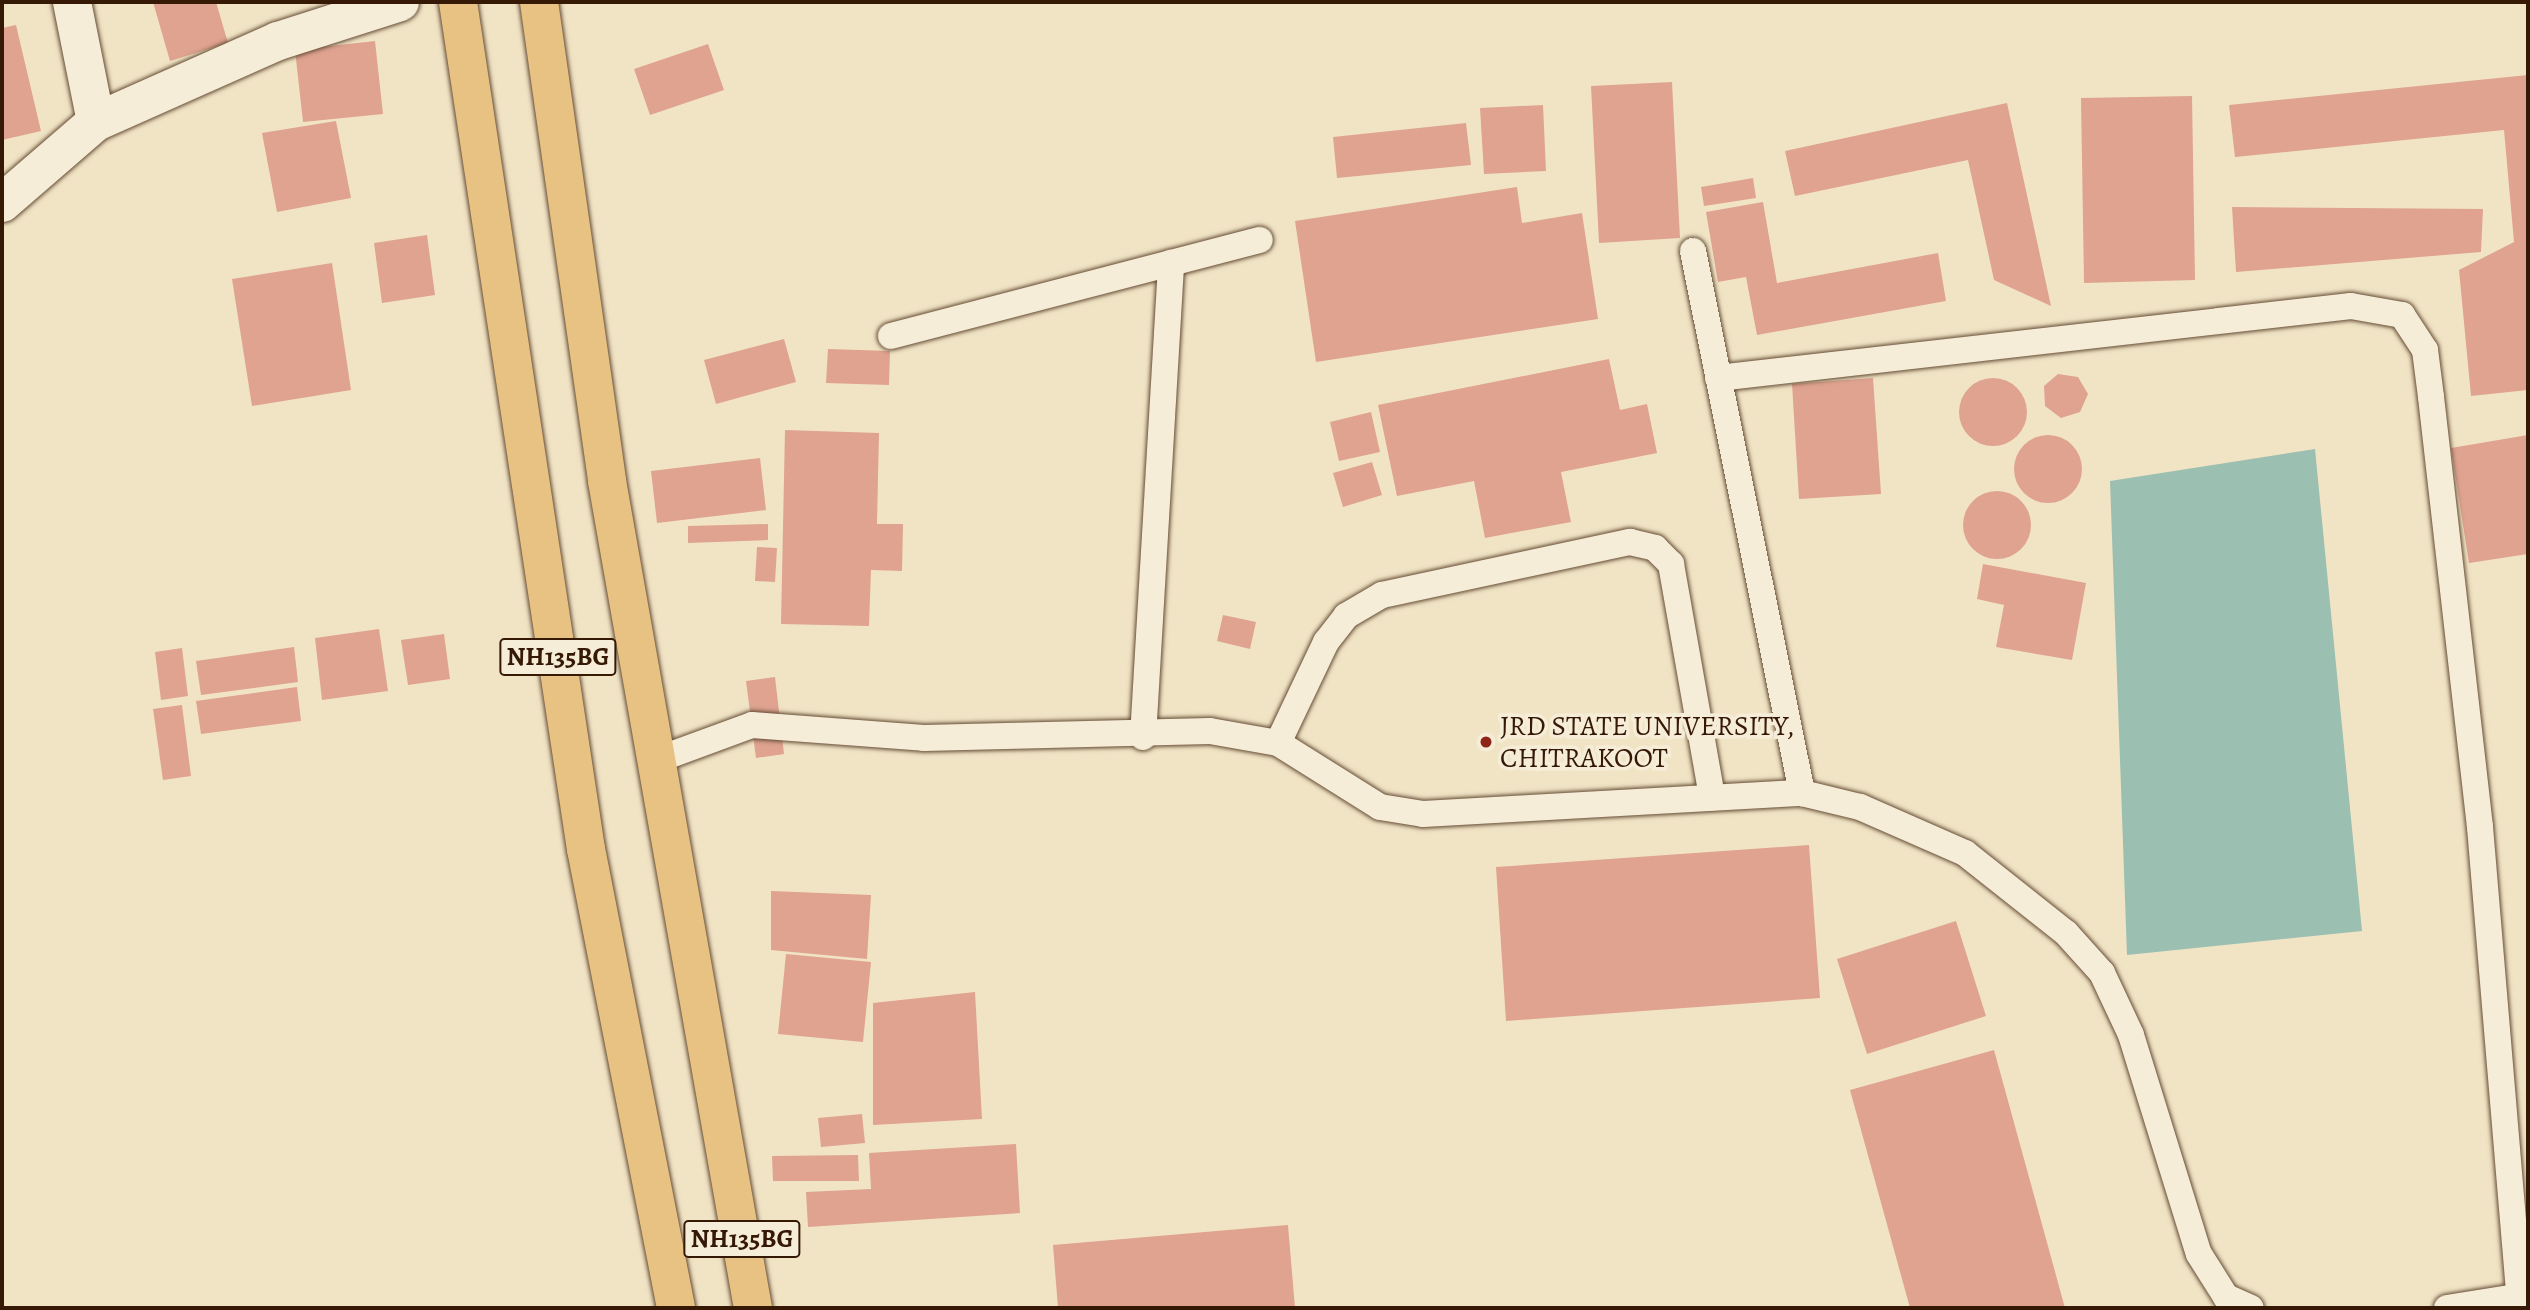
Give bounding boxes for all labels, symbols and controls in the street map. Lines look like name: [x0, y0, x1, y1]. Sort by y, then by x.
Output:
road number: NH135BG: [498, 635, 618, 680]
place label: JRD STATE UNIVERSITY, CHITRAKOOT: [1500, 709, 1794, 775]
marker: JRD STATE UNIVERSITY, CHITRAKOOT: [1478, 734, 1494, 750]
road number: NH135BG: [682, 1216, 802, 1262]

